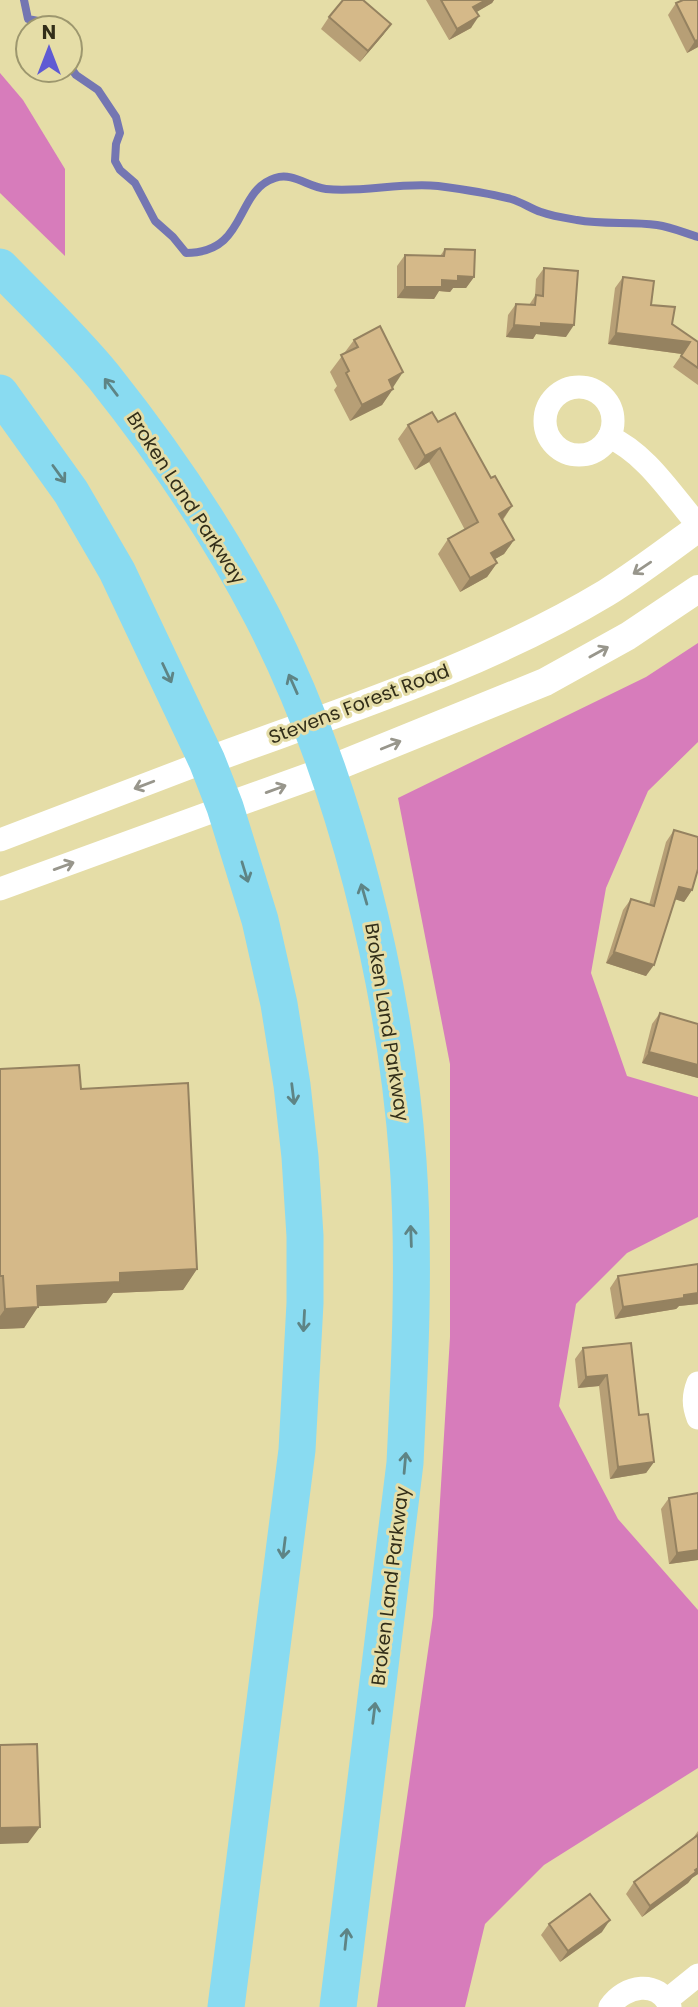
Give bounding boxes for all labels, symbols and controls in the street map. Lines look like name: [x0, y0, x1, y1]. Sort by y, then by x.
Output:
north arrow: [14, 14, 84, 84]
text: N: [42, 19, 56, 46]
one-way arrow: [104, 378, 118, 397]
street label: Broken Land Parkway: [120, 406, 252, 590]
one-way arrow: [51, 464, 66, 483]
one-way arrow: [633, 561, 653, 575]
one-way arrow: [588, 645, 608, 659]
street label: Stevens Forest Road: [265, 657, 453, 751]
one-way arrow: [161, 662, 174, 684]
one-way arrow: [286, 674, 299, 696]
one-way arrow: [380, 737, 401, 750]
one-way arrow: [133, 780, 155, 792]
one-way arrow: [265, 782, 287, 794]
one-way arrow: [53, 858, 75, 871]
one-way arrow: [240, 861, 253, 883]
one-way arrow: [357, 883, 370, 906]
street label: Broken Land Parkway: [358, 921, 416, 1123]
one-way arrow: [287, 1082, 300, 1105]
one-way arrow: [405, 1225, 418, 1248]
one-way arrow: [298, 1309, 311, 1332]
one-way arrow: [399, 1453, 412, 1475]
street label: Broken Land Parkway: [364, 1484, 416, 1687]
one-way arrow: [278, 1536, 291, 1559]
one-way arrow: [368, 1703, 381, 1725]
one-way arrow: [340, 1928, 353, 1951]

